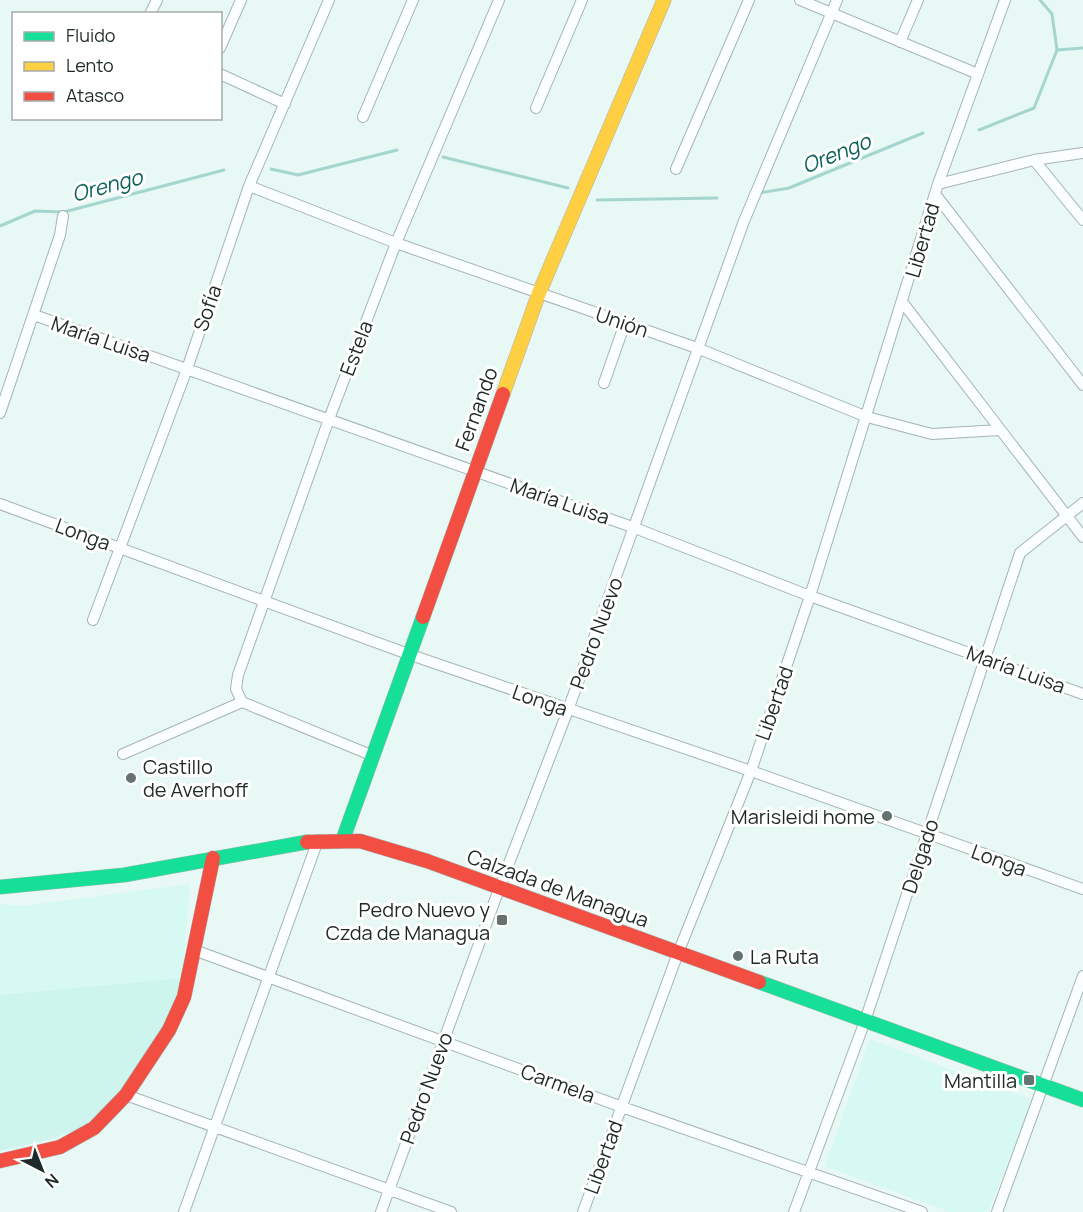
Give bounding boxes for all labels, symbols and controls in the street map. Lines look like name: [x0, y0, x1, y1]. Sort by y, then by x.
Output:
legend: [12, 12, 222, 120]
text: Fluido: [66, 23, 115, 47]
text: Lento: [66, 53, 114, 77]
text: Atasco: [66, 83, 124, 107]
water label: Orengo: [797, 126, 876, 179]
water label: Orengo: [69, 162, 147, 208]
street label: Libertad: [898, 199, 946, 281]
street label: Sofía: [187, 281, 227, 335]
street label: Unión: [592, 300, 652, 344]
street label: María Luisa: [48, 309, 154, 369]
street label: Estela: [333, 317, 379, 379]
street label: Fernando: [448, 363, 504, 455]
street label: María Luisa: [507, 471, 613, 531]
street label: Longa: [52, 512, 114, 556]
street label: Pedro Nuevo: [563, 573, 629, 693]
street label: María Luisa: [963, 639, 1069, 699]
street label: Libertad: [749, 662, 799, 744]
street label: Longa: [509, 678, 571, 722]
place label: Castillo de Averhoff: [143, 753, 249, 803]
marker: Castillo de Averhoff: [124, 771, 138, 785]
place label: Marisleidi home: [731, 803, 875, 830]
marker: Marisleidi home: [880, 809, 894, 823]
street label: Delgado: [895, 815, 945, 897]
street label: Longa: [968, 838, 1030, 882]
street label: Calzada de Managua: [463, 843, 653, 933]
place label: Pedro Nuevo y Czda de Managua: [326, 896, 490, 946]
marker: Pedro Nuevo y Czda de Managua: [495, 913, 509, 927]
place label: La Ruta: [750, 943, 819, 970]
marker: La Ruta: [731, 949, 745, 963]
street label: Pedro Nuevo: [393, 1028, 459, 1148]
street label: Carmela: [517, 1057, 599, 1109]
place label: Mantilla: [944, 1067, 1017, 1094]
marker: Mantilla: [1022, 1073, 1036, 1087]
street label: Libertad: [577, 1116, 629, 1198]
north arrow: [12, 1140, 72, 1200]
text: N: [40, 1169, 64, 1193]

